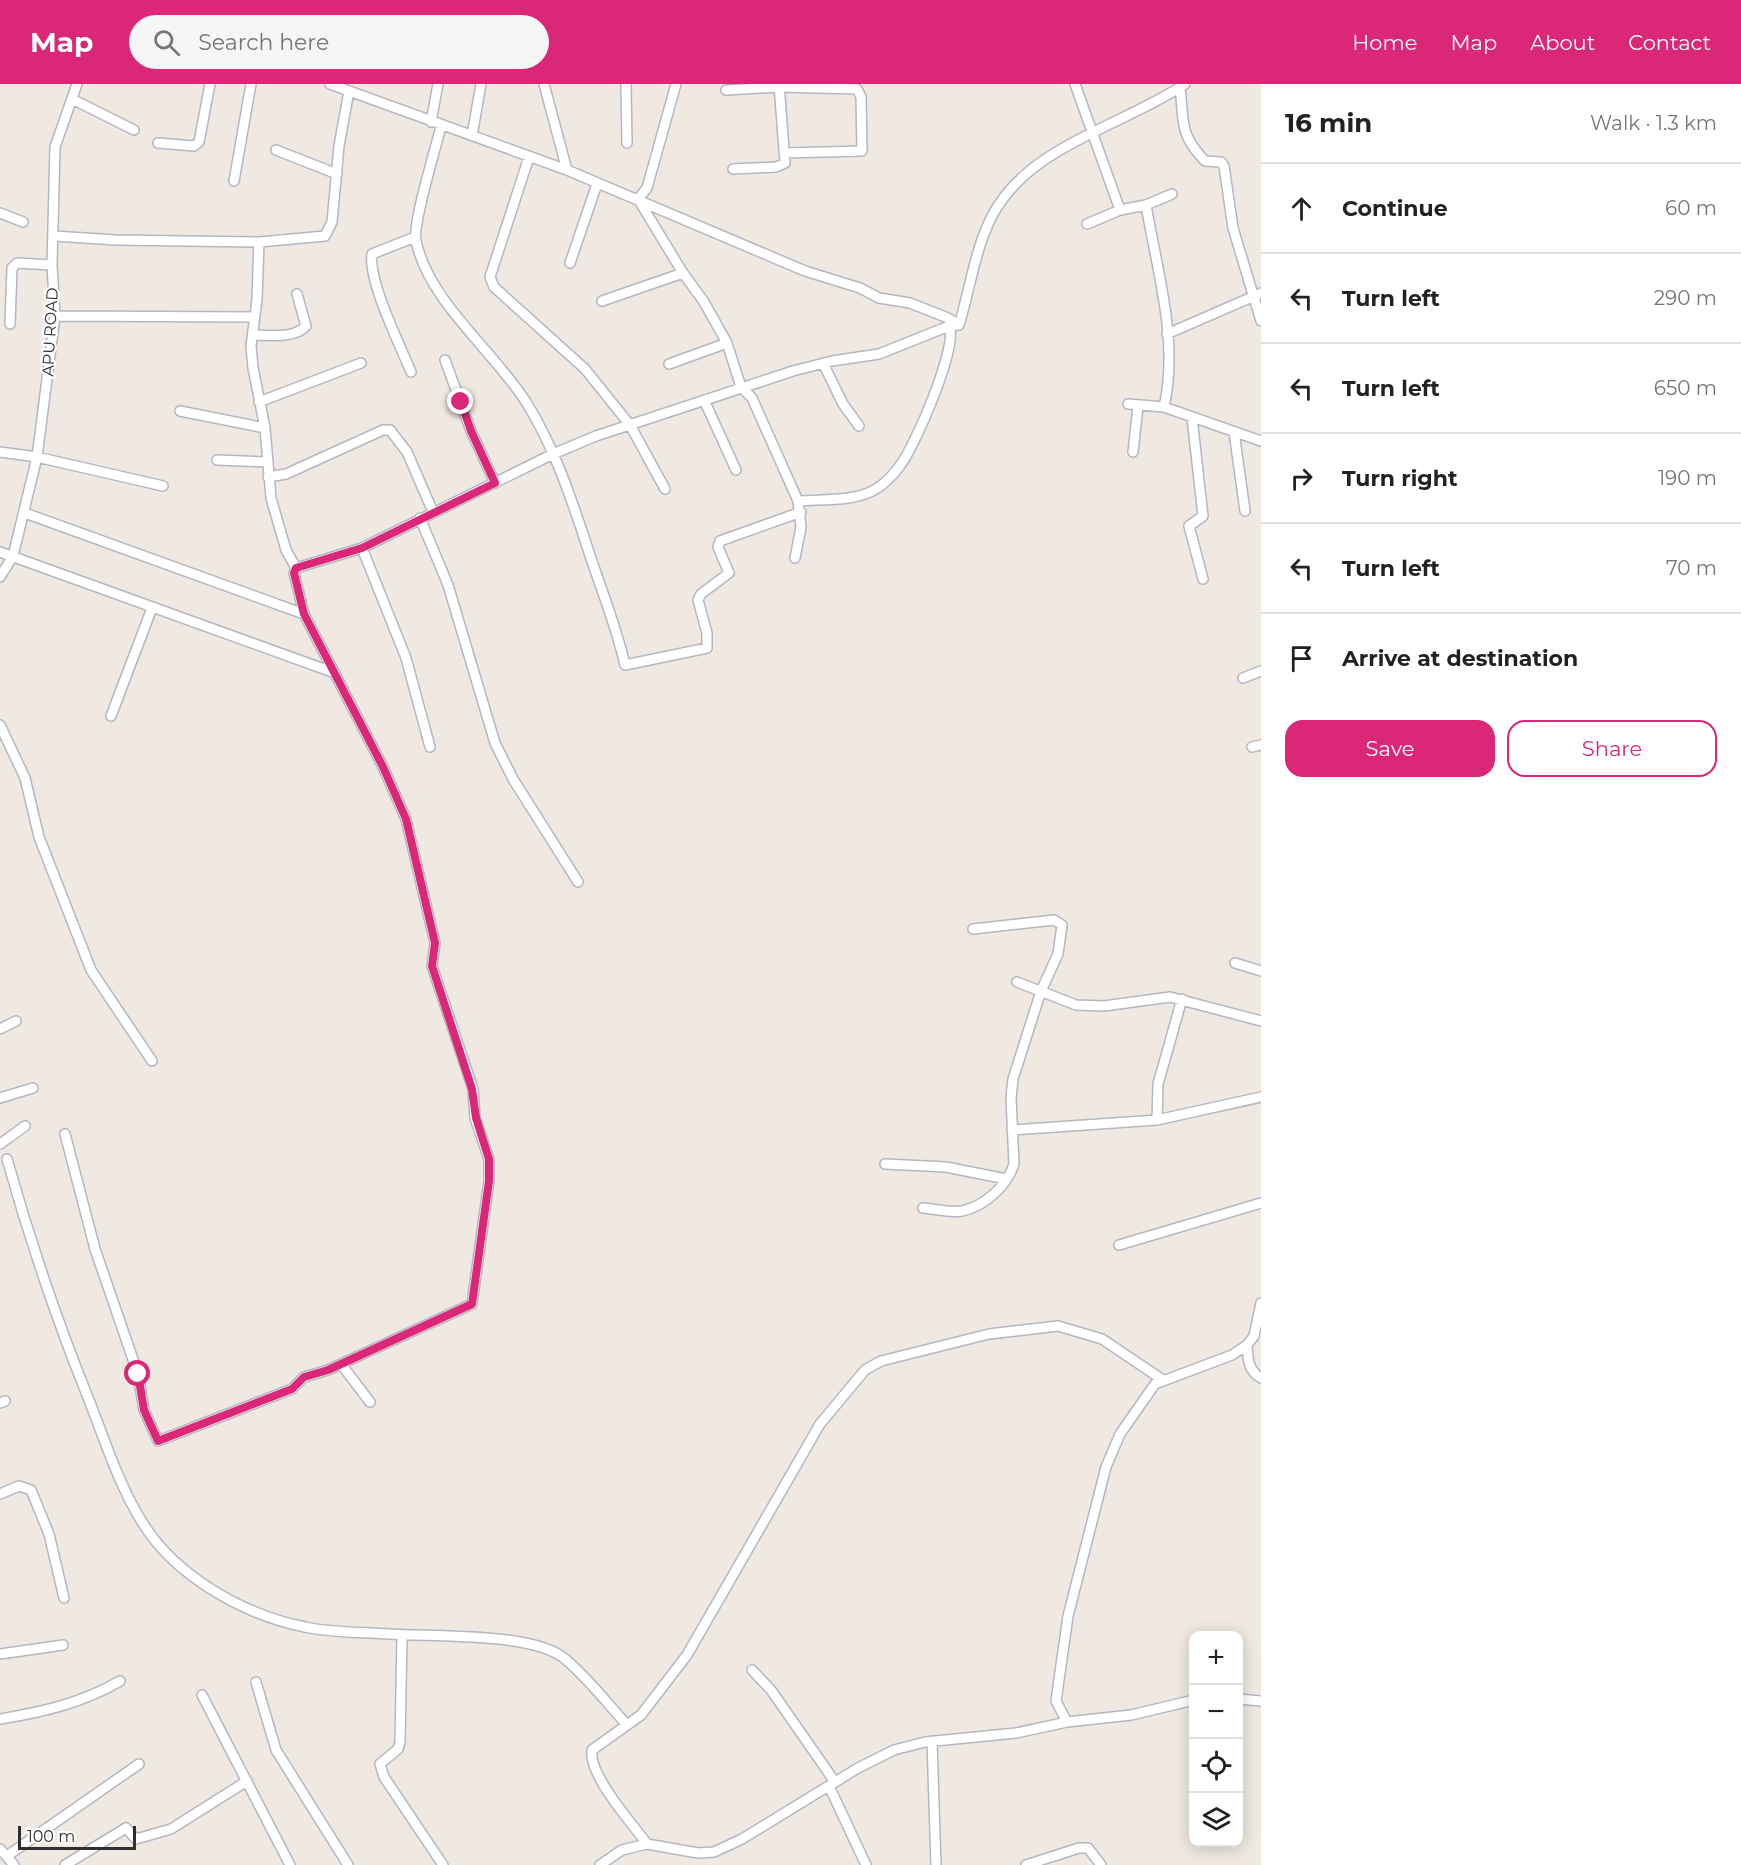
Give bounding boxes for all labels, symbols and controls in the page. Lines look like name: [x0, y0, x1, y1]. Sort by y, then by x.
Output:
search box: [129, 15, 549, 69]
text: Map: [30, 25, 93, 59]
icon: search: [150, 26, 183, 59]
text: Search here: [198, 29, 329, 56]
text: Home: [1352, 30, 1417, 55]
text: Map: [1450, 30, 1497, 55]
text: About: [1530, 30, 1595, 55]
text: Contact: [1628, 30, 1711, 55]
text: 16 min: [1285, 107, 1372, 139]
text: Walk · 1.3 km: [1590, 111, 1717, 135]
icon: ahead: [1285, 192, 1318, 225]
text: Continue: [1342, 195, 1448, 222]
text: 60 m: [1665, 196, 1717, 220]
icon: left: [1285, 282, 1318, 315]
text: Turn left: [1342, 285, 1440, 312]
text: 290 m: [1654, 286, 1717, 310]
street label: APU ROAD: [38, 287, 62, 377]
icon: left: [1285, 372, 1318, 405]
text: Turn left: [1342, 375, 1440, 402]
text: 650 m: [1654, 376, 1717, 400]
route end: [447, 388, 473, 414]
icon: right: [1285, 462, 1318, 495]
text: Turn right: [1342, 465, 1457, 492]
text: 190 m: [1658, 466, 1717, 490]
icon: left: [1285, 552, 1318, 585]
text: Turn left: [1342, 555, 1440, 582]
text: 70 m: [1666, 556, 1717, 580]
icon: arrive: [1285, 642, 1318, 675]
text: Arrive at destination: [1342, 645, 1578, 672]
button: Save: [1285, 720, 1495, 777]
button: Share: [1507, 720, 1717, 777]
route start: [124, 1360, 150, 1386]
map controls: [1189, 1631, 1243, 1847]
button: +: [1189, 1631, 1243, 1685]
button: −: [1189, 1685, 1243, 1739]
button: locate: [1189, 1739, 1243, 1793]
button: layers: [1189, 1793, 1243, 1847]
scale bar: [18, 1823, 136, 1850]
text: 100 m: [27, 1827, 75, 1846]

